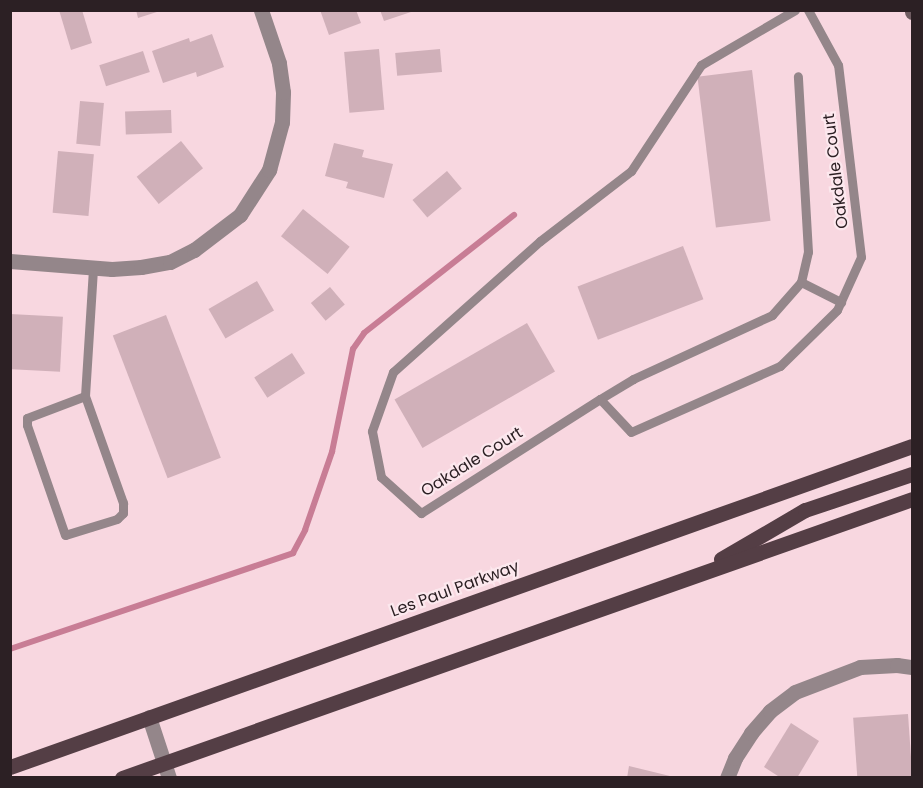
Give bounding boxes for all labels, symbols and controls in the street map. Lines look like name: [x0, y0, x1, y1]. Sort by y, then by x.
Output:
street label: Oakdale Court: [819, 112, 853, 230]
street label: Oakdale Court: [418, 423, 526, 501]
street label: Les Paul Parkway: [388, 557, 522, 621]

